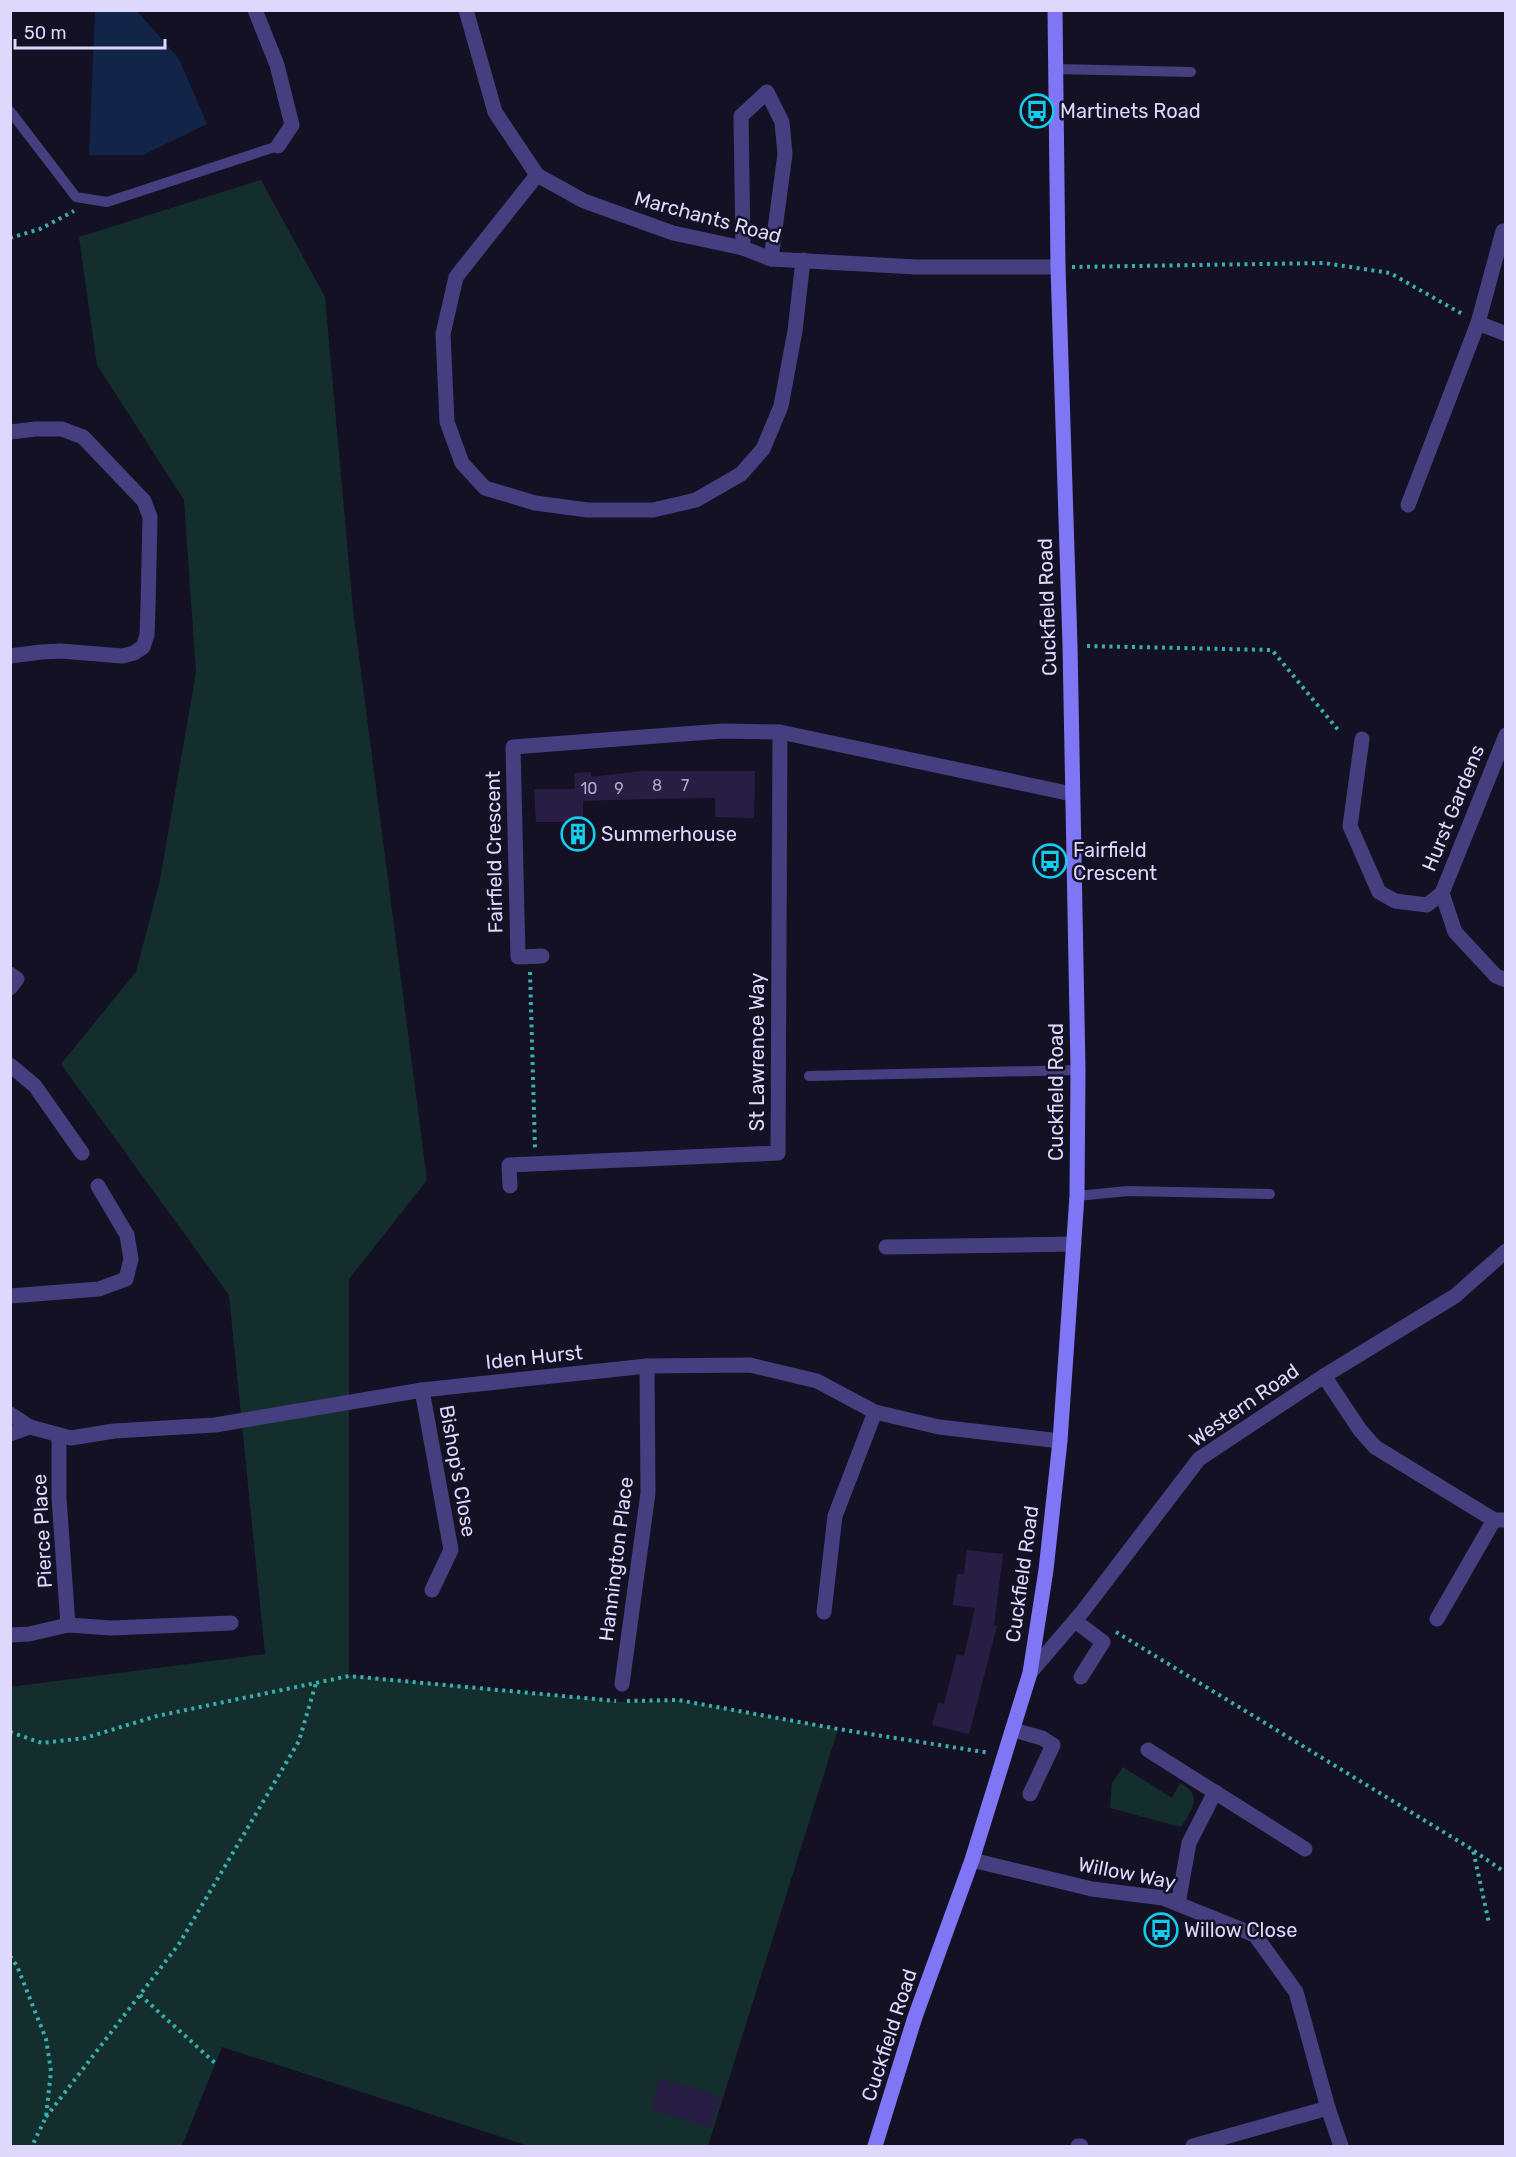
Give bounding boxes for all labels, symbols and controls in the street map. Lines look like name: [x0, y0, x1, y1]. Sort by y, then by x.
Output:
scale bar: [15, 12, 165, 50]
text: 50 m: [24, 22, 67, 44]
bus stop icon: Martinets Road: [1019, 93, 1055, 129]
place label: Martinets Road: [1060, 99, 1201, 123]
street label: Marchants Road: [632, 186, 784, 248]
street label: Cuckfield Road: [1033, 538, 1061, 676]
street label: Hurst Gardens: [1417, 741, 1489, 875]
street label: Fairfield Crescent: [481, 770, 507, 933]
house number: 8: [652, 776, 662, 795]
house number: 7: [681, 776, 689, 795]
house number: 10: [580, 779, 598, 798]
house number: 9: [614, 779, 624, 798]
building icon: Summerhouse: [560, 816, 596, 852]
place label: Summerhouse: [601, 822, 737, 846]
place label: Fairfield Crescent: [1073, 838, 1157, 885]
bus stop icon: Fairfield Crescent: [1032, 843, 1068, 879]
street label: St Lawrence Way: [745, 973, 769, 1131]
street label: Cuckfield Road: [1044, 1023, 1068, 1161]
street label: Iden Hurst: [484, 1340, 584, 1374]
street label: Western Road: [1185, 1358, 1303, 1452]
street label: Bishop's Close: [435, 1403, 481, 1539]
street label: Pierce Place: [27, 1473, 57, 1589]
street label: Hannington Place: [594, 1475, 638, 1643]
street label: Cuckfield Road: [1001, 1504, 1043, 1644]
street label: Willow Way: [1076, 1852, 1178, 1894]
bus stop icon: Willow Close: [1143, 1912, 1179, 1948]
place label: Willow Close: [1184, 1918, 1297, 1942]
street label: Cuckfield Road: [856, 1966, 922, 2104]

